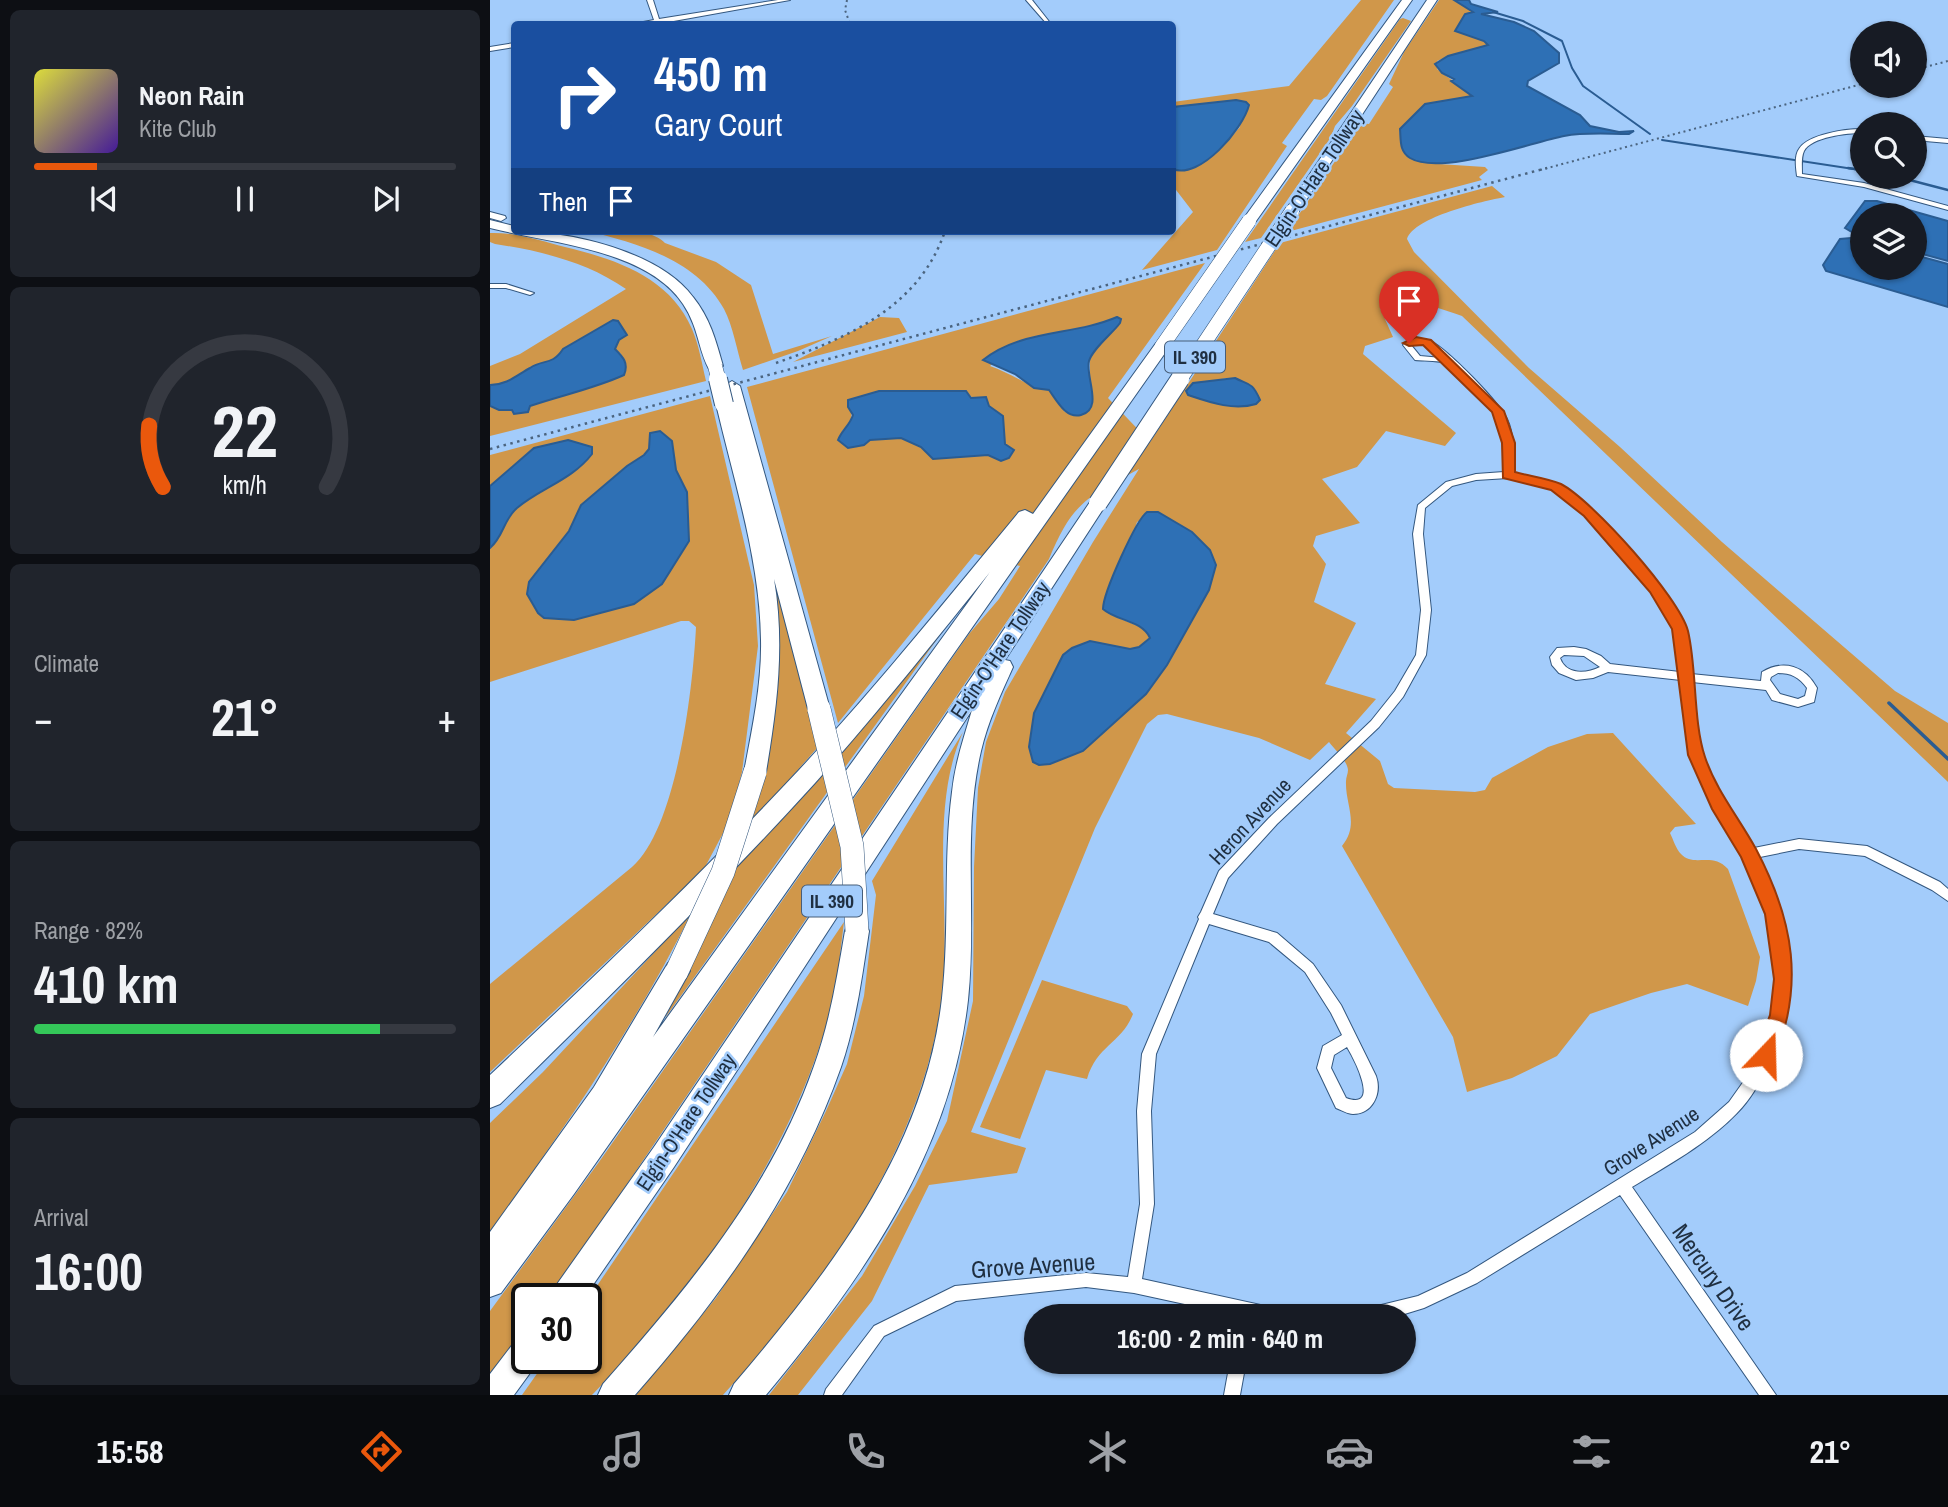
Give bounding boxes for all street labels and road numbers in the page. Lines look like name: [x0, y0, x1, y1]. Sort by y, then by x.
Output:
street label: Elgin-O'Hare Tollway: [1257, 103, 1371, 252]
road number: IL 390: [1165, 342, 1225, 372]
street label: Elgin-O'Hare Tollway: [943, 575, 1057, 724]
street label: Heron Avenue: [1202, 771, 1298, 871]
road number: IL 390: [802, 886, 862, 917]
street label: Elgin-O'Hare Tollway: [629, 1047, 743, 1196]
street label: Grove Avenue: [1597, 1099, 1705, 1183]
street label: Mercury Drive: [1665, 1217, 1763, 1337]
street label: Grove Avenue: [970, 1245, 1096, 1285]

